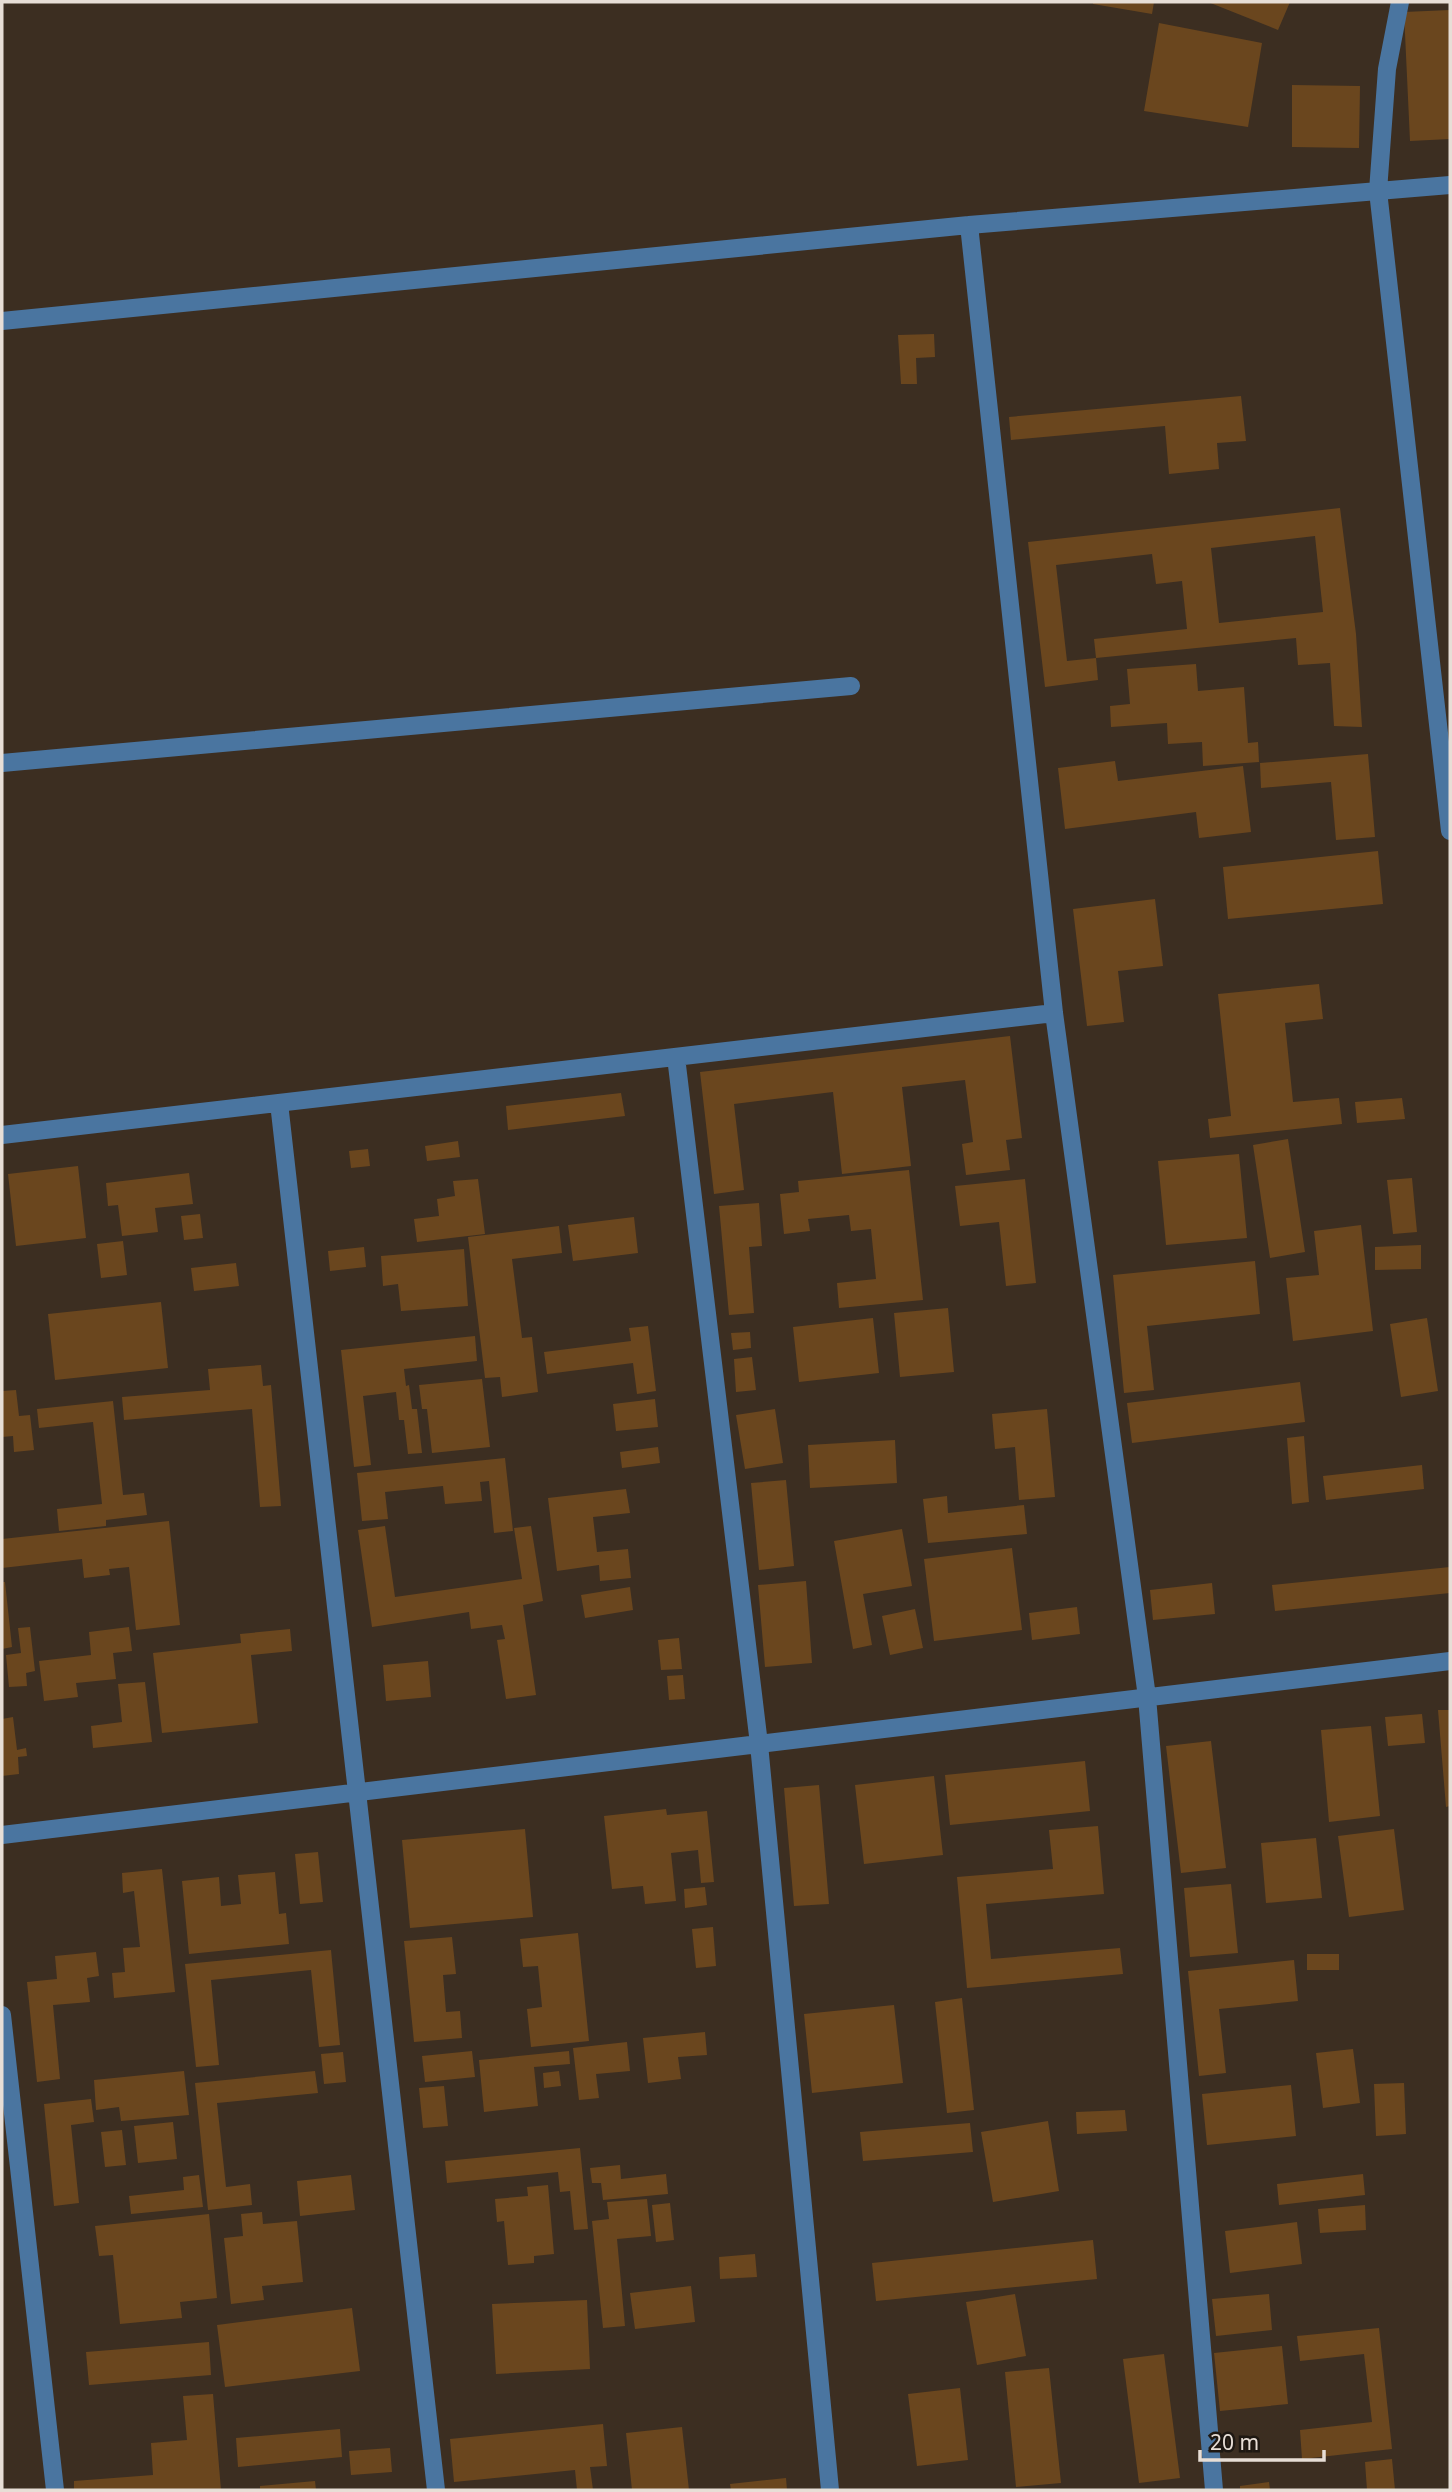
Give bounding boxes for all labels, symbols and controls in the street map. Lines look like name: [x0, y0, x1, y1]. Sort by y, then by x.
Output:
scale bar: [1200, 2418, 1324, 2462]
text: 20 m: [1210, 2428, 1259, 2456]

